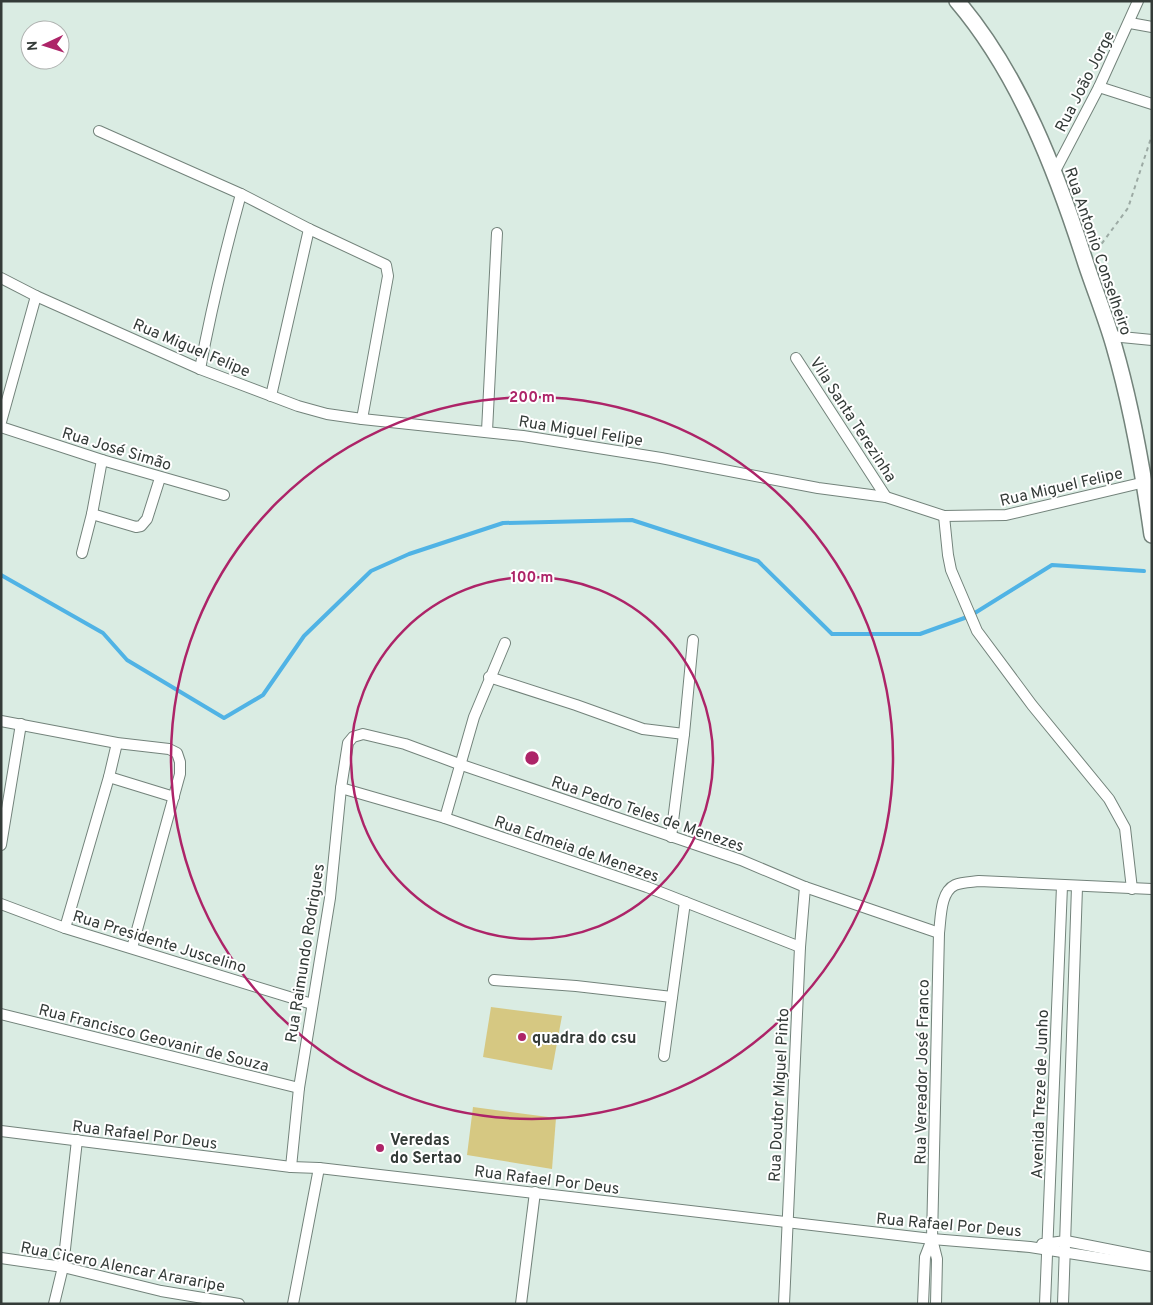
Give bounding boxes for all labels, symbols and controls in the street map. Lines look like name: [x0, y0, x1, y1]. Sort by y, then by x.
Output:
north arrow: [20, 20, 70, 70]
street label: Rua João Jorge: [1052, 28, 1120, 136]
text: N: [25, 40, 42, 51]
street label: Rua Antonio Conselheiro: [1059, 165, 1135, 338]
street label: Rua Miguel Felipe: [129, 315, 253, 383]
street label: Vila Santa Terezinha: [804, 354, 900, 486]
text: 200 m: [509, 389, 555, 408]
street label: Rua Miguel Felipe: [517, 412, 644, 452]
street label: Rua José Simão: [59, 424, 174, 476]
street label: Rua Miguel Felipe: [998, 464, 1125, 512]
text: 100 m: [511, 569, 553, 588]
centre of rings: [523, 749, 541, 767]
street label: Rua Pedro Teles de Menezes: [548, 772, 746, 857]
street label: Rua Edmeia de Menezes: [491, 812, 661, 888]
street label: Rua Raimundo Rodrigues: [282, 862, 330, 1044]
street label: Rua Presidente Juscelino: [70, 907, 249, 979]
street label: Rua Vereador José Franco: [911, 979, 935, 1165]
street label: Rua Francisco Geovanir de Souza: [36, 1001, 271, 1077]
street label: Rua Doutor Miguel Pinto: [765, 1008, 795, 1183]
street label: Avenida Treze de Junho: [1028, 1009, 1054, 1179]
place label: quadra do csu: [532, 1029, 636, 1049]
marker: quadra do csu: [516, 1031, 528, 1043]
street label: Rua Rafael Por Deus: [71, 1117, 218, 1155]
place label: Veredas do Sertao: [390, 1131, 462, 1169]
marker: Veredas do Sertao: [374, 1142, 386, 1154]
street label: Rua Rafael Por Deus: [473, 1162, 620, 1200]
street label: Rua Rafael Por Deus: [875, 1210, 1022, 1242]
street label: Rua Cicero Alencar Arararipe: [19, 1238, 227, 1298]

